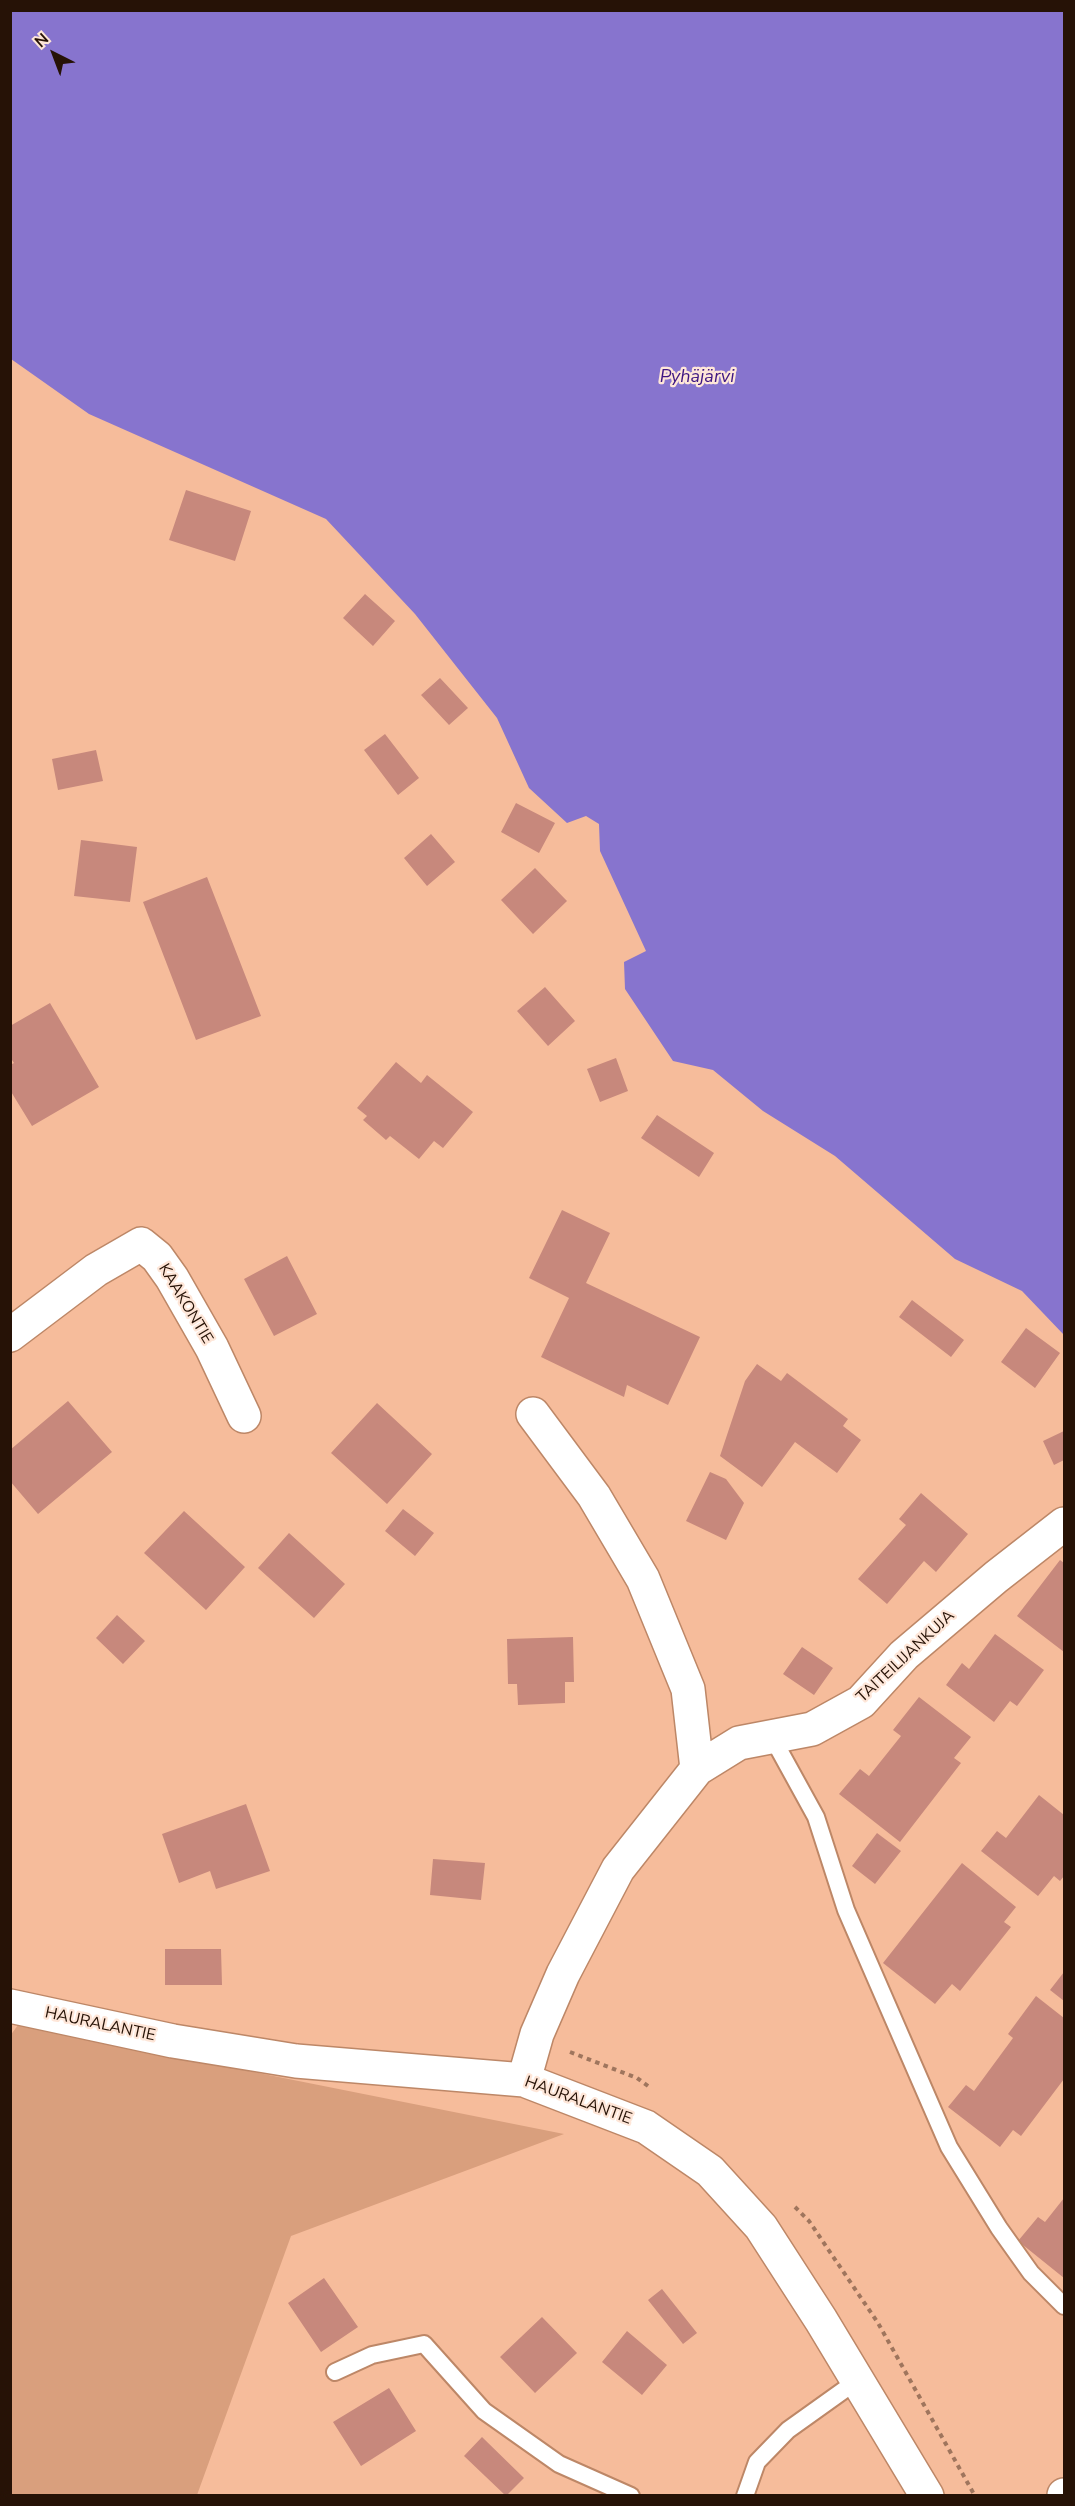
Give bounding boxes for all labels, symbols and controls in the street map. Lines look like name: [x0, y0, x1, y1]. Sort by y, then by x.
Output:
north arrow: [24, 24, 84, 84]
text: N: [30, 28, 54, 53]
water label: Pyhäjärvi: [660, 367, 734, 389]
street label: KAAKONTIE: [154, 1261, 216, 1347]
street label: TAITEILIJANKUJA: [853, 1607, 959, 1707]
street label: HAURALANTIE: [43, 2004, 157, 2046]
street label: HAURALANTIE: [522, 2073, 634, 2129]

